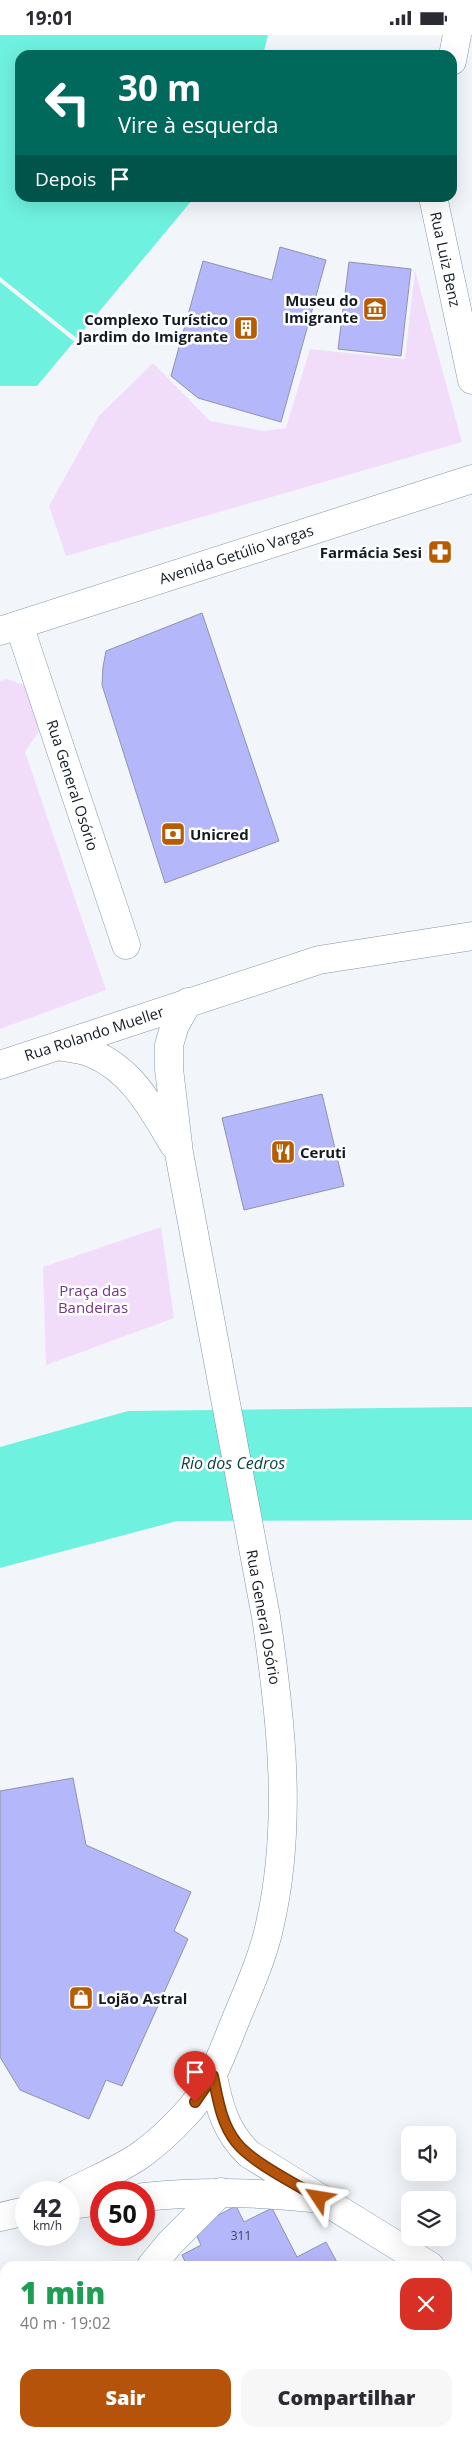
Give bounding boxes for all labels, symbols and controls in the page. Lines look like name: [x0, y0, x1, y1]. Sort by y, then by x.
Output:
text: 19:01: [25, 5, 74, 31]
text: 30 m: [118, 64, 201, 111]
icon: left: [35, 70, 100, 135]
text: Vire à esquerda: [118, 109, 279, 139]
icon: arrive: [106, 165, 134, 193]
text: Depois: [35, 166, 96, 192]
street label: Rua Luiz Benz: [426, 210, 466, 308]
place label: Museu do Imigrante: [284, 290, 358, 327]
museum icon: Museu do Imigrante: [362, 296, 388, 322]
place label: Complexo Turístico Jardim do Imigrante: [76, 309, 228, 346]
building icon: Complexo Turístico Jardim do Imigrante: [233, 315, 259, 341]
street label: Avenida Getúlio Vargas: [156, 520, 316, 588]
pharmacy icon: Farmácia Sesi: [427, 539, 453, 565]
place label: Farmácia Sesi: [320, 542, 422, 562]
street label: Rua General Osório: [42, 717, 104, 853]
bank icon: Unicred: [160, 821, 186, 847]
place label: Unicred: [190, 824, 249, 844]
street label: Rua Rolando Mueller: [22, 1001, 166, 1065]
restaurant icon: Ceruti: [270, 1139, 296, 1165]
place label: Ceruti: [300, 1142, 346, 1162]
park label: Praça das Bandeiras: [58, 1280, 128, 1317]
water label: Rio dos Cedros: [181, 1452, 285, 1474]
street label: Rua General Osório: [242, 1548, 286, 1686]
shop icon: Lojão Astral: [68, 1985, 94, 2011]
place label: Lojão Astral: [98, 1988, 187, 2008]
pin: [174, 2051, 216, 2102]
icon: arrive: [181, 2058, 209, 2086]
map controls: [401, 2126, 456, 2246]
button: sound: [401, 2126, 456, 2181]
position arrow: [292, 2171, 344, 2223]
speed limit sign: 50: [90, 2181, 155, 2246]
text: 42: [33, 2190, 62, 2224]
button: layers: [401, 2191, 456, 2246]
text: km/h: [33, 2217, 62, 2234]
house number: 311: [231, 2227, 251, 2244]
text: 1 min: [20, 2272, 105, 2313]
button: close: [400, 2278, 452, 2330]
text: 40 m · 19:02: [20, 2312, 111, 2334]
button: Sair: [20, 2369, 231, 2427]
button: Compartilhar: [241, 2369, 452, 2427]

